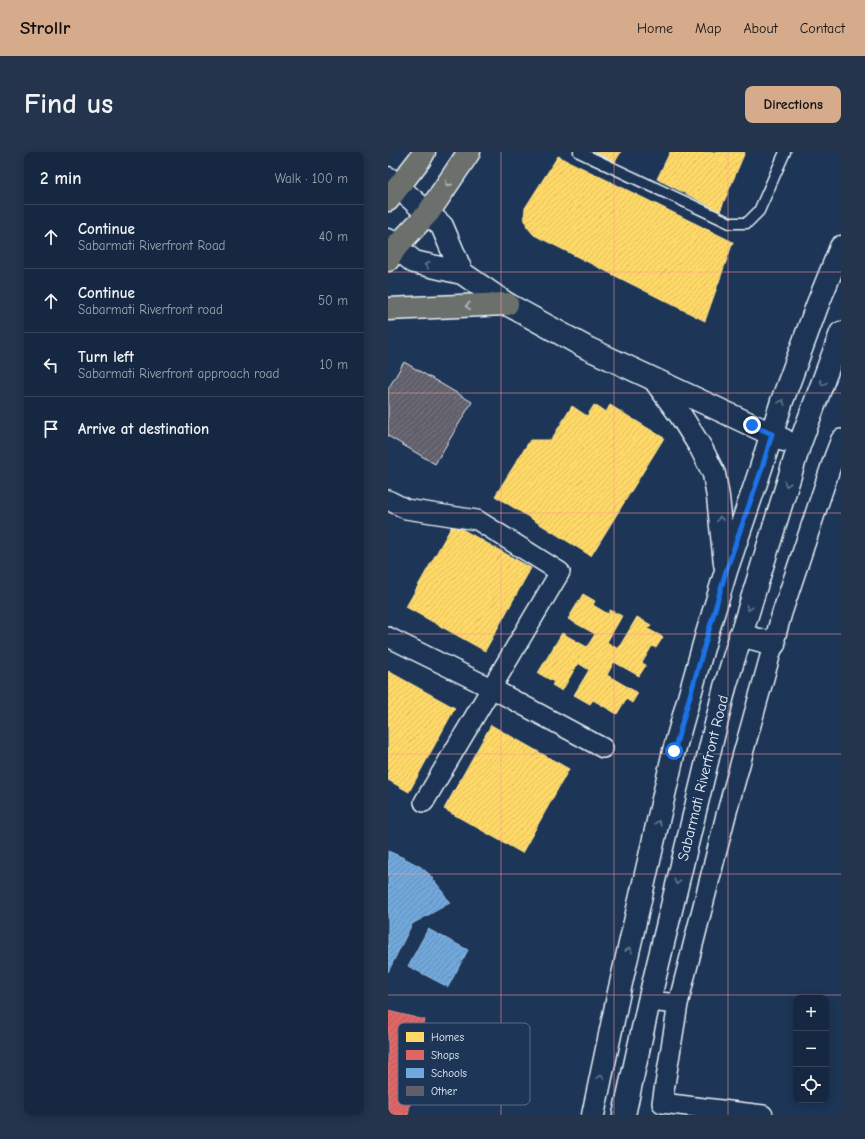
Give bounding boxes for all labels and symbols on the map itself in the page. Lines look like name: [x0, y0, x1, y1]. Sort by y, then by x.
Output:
one-way arrow: [446, 180, 453, 187]
one-way arrow: [424, 262, 430, 270]
one-way arrow: [465, 301, 471, 310]
one-way arrow: [819, 379, 827, 386]
one-way arrow: [777, 399, 785, 406]
route end: [743, 416, 761, 434]
one-way arrow: [784, 480, 792, 487]
one-way arrow: [716, 516, 725, 522]
one-way arrow: [745, 604, 754, 611]
street label: Sabarmati Riverfront Road: [674, 693, 732, 863]
route start: [665, 742, 683, 760]
one-way arrow: [653, 820, 661, 826]
one-way arrow: [674, 879, 682, 886]
one-way arrow: [624, 947, 632, 953]
legend: [398, 1023, 530, 1105]
text: Homes: [431, 1031, 464, 1044]
text: Shops: [431, 1049, 460, 1062]
text: Schools: [431, 1067, 467, 1080]
one-way arrow: [596, 1074, 604, 1080]
text: Other: [431, 1085, 458, 1098]

